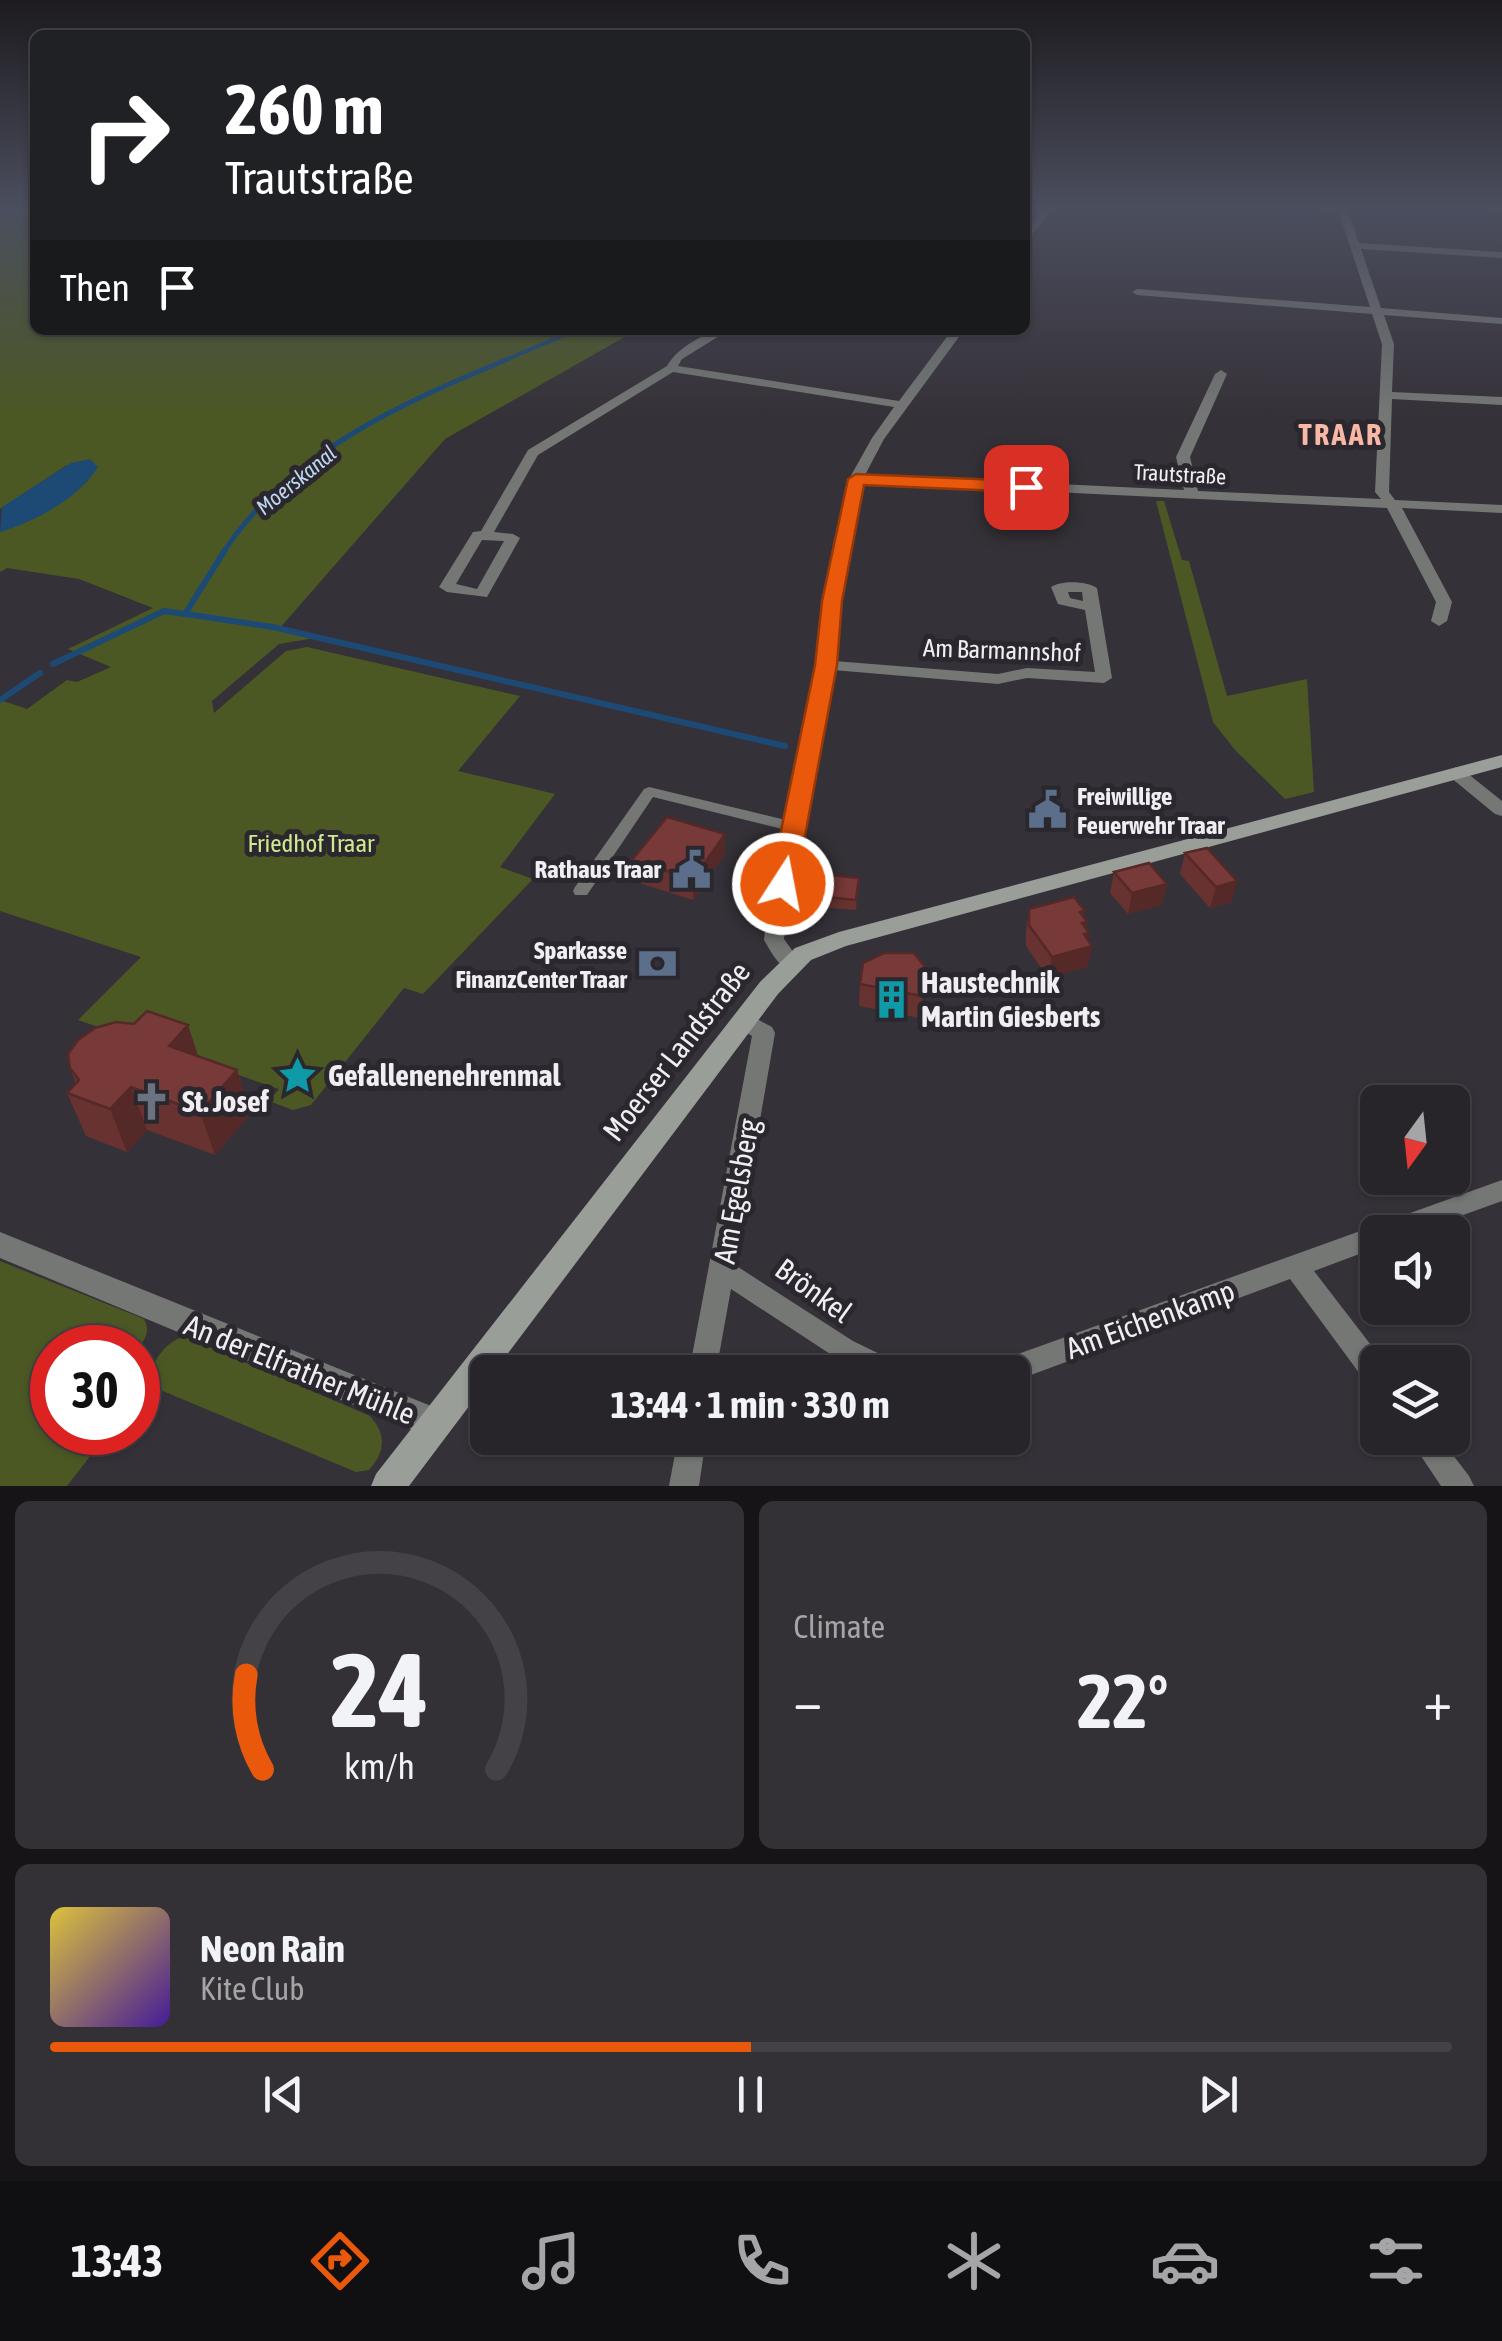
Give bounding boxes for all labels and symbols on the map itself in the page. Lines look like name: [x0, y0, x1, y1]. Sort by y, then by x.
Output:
district label: TRAAR: [1298, 417, 1384, 451]
water label: Moerskanal: [251, 440, 341, 520]
pin: [984, 445, 1069, 530]
street label: Trautstraße: [1133, 459, 1227, 489]
street label: Am Barmannshof: [923, 633, 1082, 667]
place label: Freiwillige Feuerwehr Traar: [1077, 782, 1225, 839]
public building icon: Freiwillige Feuerwehr Traar: [1026, 789, 1068, 831]
park label: Friedhof Traar: [248, 829, 375, 857]
position arrow: [731, 832, 835, 936]
public building icon: Rathaus Traar: [670, 848, 712, 890]
place label: Rathaus Traar: [535, 855, 662, 883]
place label: Sparkasse FinanzCenter Traar: [455, 936, 628, 993]
bank icon: Sparkasse FinanzCenter Traar: [636, 943, 678, 985]
street label: Moerser Landstraße: [596, 955, 756, 1147]
place label: Haustechnik Martin Giesberts: [921, 965, 1101, 1033]
building icon: Haustechnik Martin Giesberts: [870, 978, 912, 1020]
place icon: Gefallenenehrenmal: [277, 1054, 319, 1096]
place label: Gefallenenehrenmal: [328, 1058, 561, 1092]
church icon: St. Josef: [131, 1080, 173, 1122]
place label: St. Josef: [182, 1084, 270, 1118]
north arrow: [1360, 1085, 1470, 1195]
street label: Am Egelsberg: [707, 1116, 765, 1266]
street label: Brönkel: [769, 1251, 859, 1329]
street label: Am Eichenkamp: [1061, 1273, 1239, 1365]
street label: An der Elfrather Mühle: [180, 1307, 420, 1431]
speed limit sign: 30: [30, 1325, 160, 1455]

